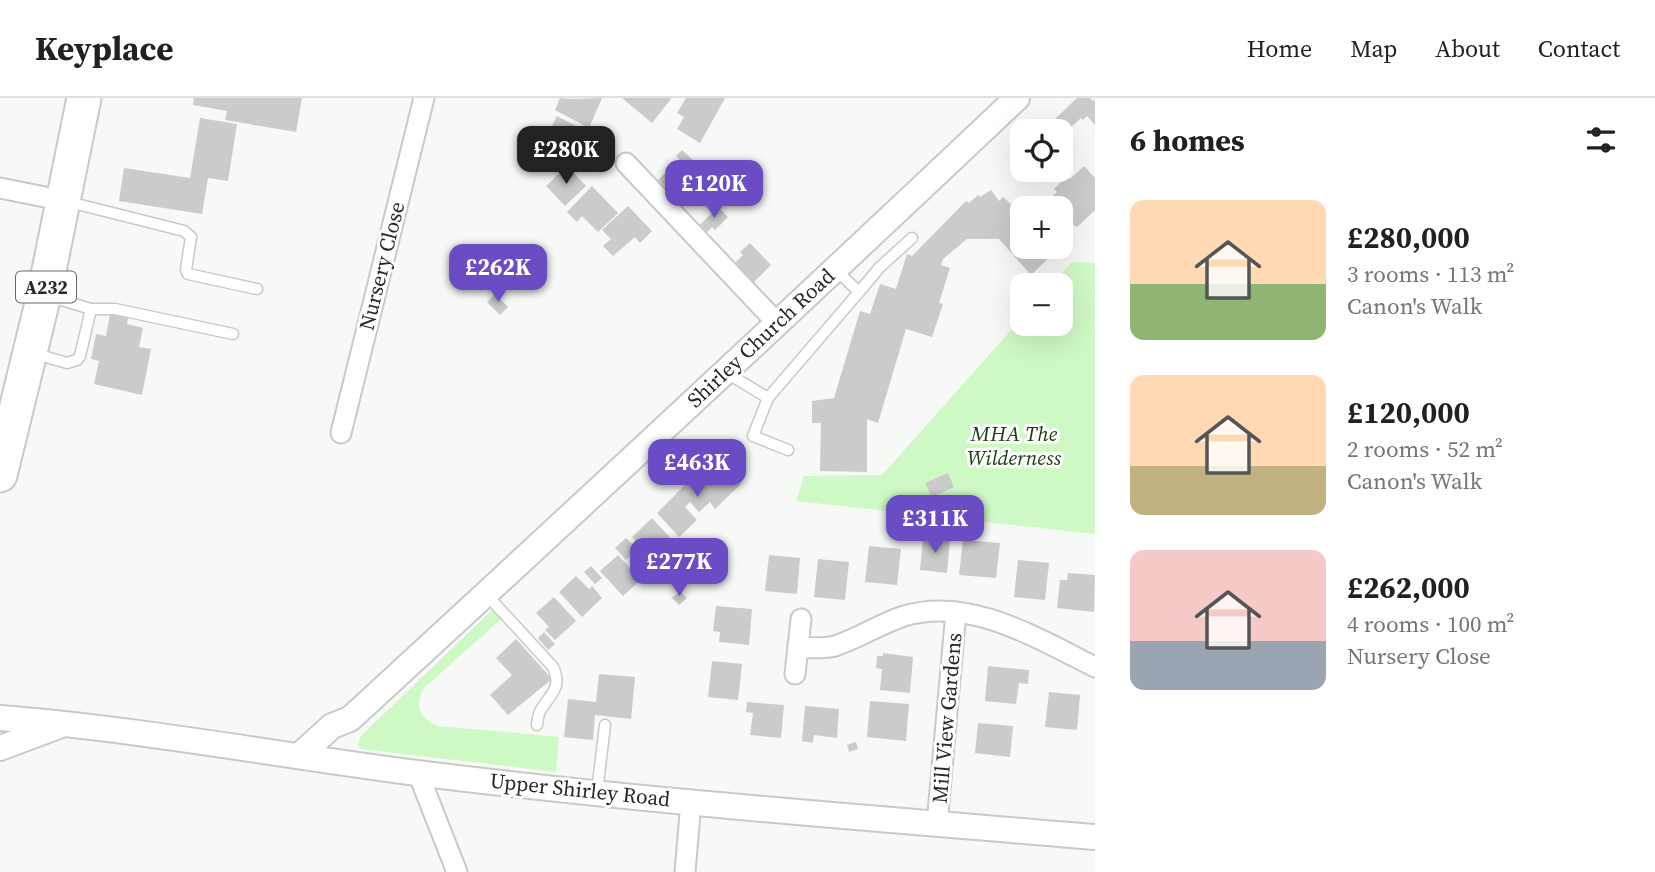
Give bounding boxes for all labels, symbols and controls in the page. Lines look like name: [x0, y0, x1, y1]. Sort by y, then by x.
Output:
text: Keyplace: [35, 26, 173, 71]
text: Home: [1247, 32, 1312, 65]
text: Map: [1350, 32, 1397, 65]
text: About: [1435, 32, 1500, 65]
text: Contact: [1538, 32, 1620, 65]
map controls: [1010, 119, 1073, 336]
button: locate: [1010, 119, 1073, 182]
text: 6 homes: [1130, 120, 1245, 161]
icon: filters: [1582, 121, 1620, 159]
pin: £280K: [517, 126, 615, 186]
text: £280K: [533, 133, 599, 165]
pin: £120K: [665, 160, 763, 220]
text: £120K: [681, 167, 747, 199]
button: +: [1010, 196, 1073, 259]
street label: Nursery Close: [352, 199, 411, 333]
text: £280,000: [1347, 217, 1470, 258]
icon: home: [1186, 228, 1270, 312]
pin: £262K: [449, 244, 547, 304]
text: £262K: [465, 251, 531, 283]
text: 3 rooms · 113 m²: [1347, 258, 1514, 290]
street label: Shirley Church Road: [680, 261, 841, 414]
road number: A232: [16, 272, 76, 302]
button: −: [1010, 273, 1073, 336]
text: Canon's Walk: [1347, 290, 1482, 322]
text: £120,000: [1347, 392, 1470, 433]
icon: home: [1186, 403, 1270, 487]
park label: MHA The Wilderness: [967, 419, 1061, 472]
text: 2 rooms · 52 m²: [1347, 433, 1503, 465]
pin: £463K: [648, 440, 746, 499]
text: £463K: [664, 446, 730, 478]
text: Canon's Walk: [1347, 465, 1482, 497]
pin: £311K: [886, 496, 984, 555]
text: £311K: [902, 502, 968, 534]
pin: £277K: [630, 538, 728, 598]
text: £277K: [646, 545, 712, 577]
text: £262,000: [1347, 567, 1470, 608]
icon: home: [1186, 578, 1270, 662]
text: 4 rooms · 100 m²: [1347, 608, 1514, 640]
street label: Mill View Gardens: [925, 631, 968, 805]
text: Nursery Close: [1347, 640, 1491, 672]
street label: Upper Shirley Road: [488, 766, 672, 813]

